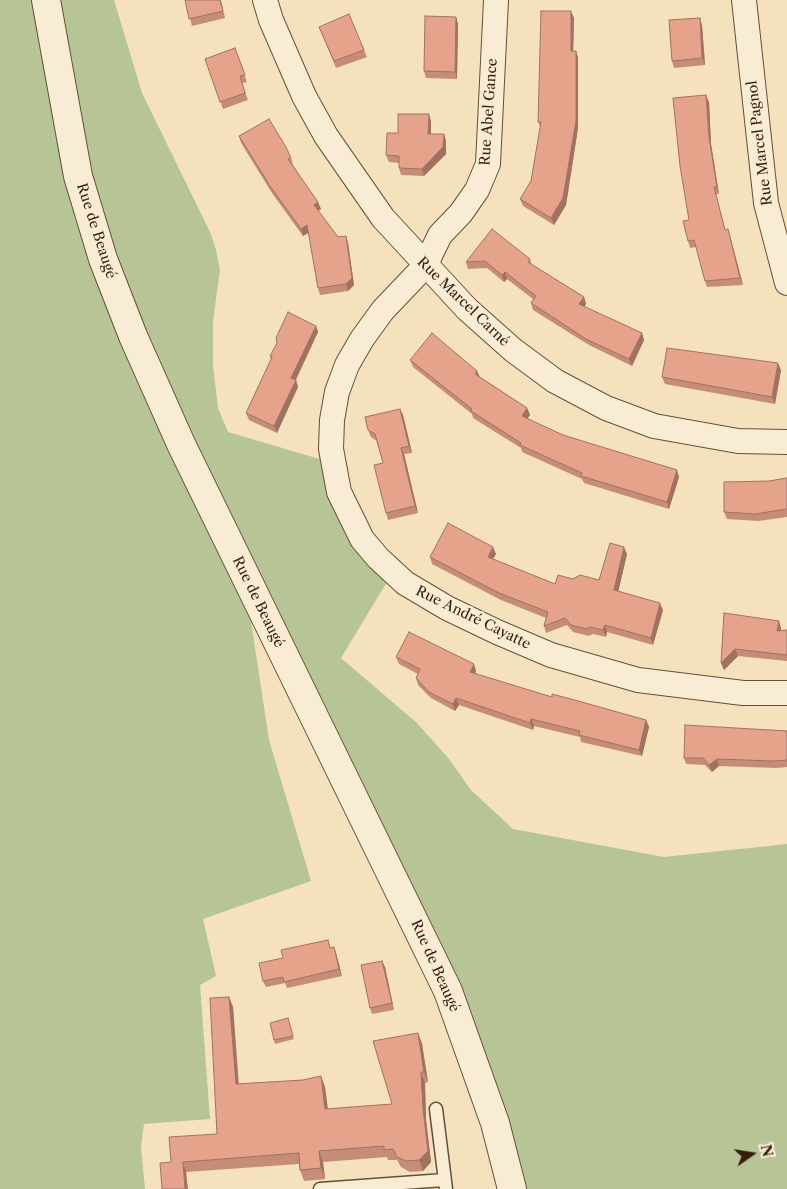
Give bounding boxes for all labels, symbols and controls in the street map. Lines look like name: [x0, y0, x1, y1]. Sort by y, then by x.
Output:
street label: Rue Abel Gance: [477, 58, 501, 166]
street label: Rue Marcel Pagnol: [744, 79, 776, 207]
street label: Rue de Beaugé: [73, 181, 119, 281]
street label: Rue Marcel Carné: [414, 254, 512, 350]
street label: Rue de Beaugé: [229, 554, 287, 650]
street label: Rue André Cayatte: [413, 583, 533, 653]
street label: Rue de Beaugé: [407, 917, 463, 1015]
north arrow: [727, 1129, 777, 1179]
text: N: [756, 1143, 777, 1159]

